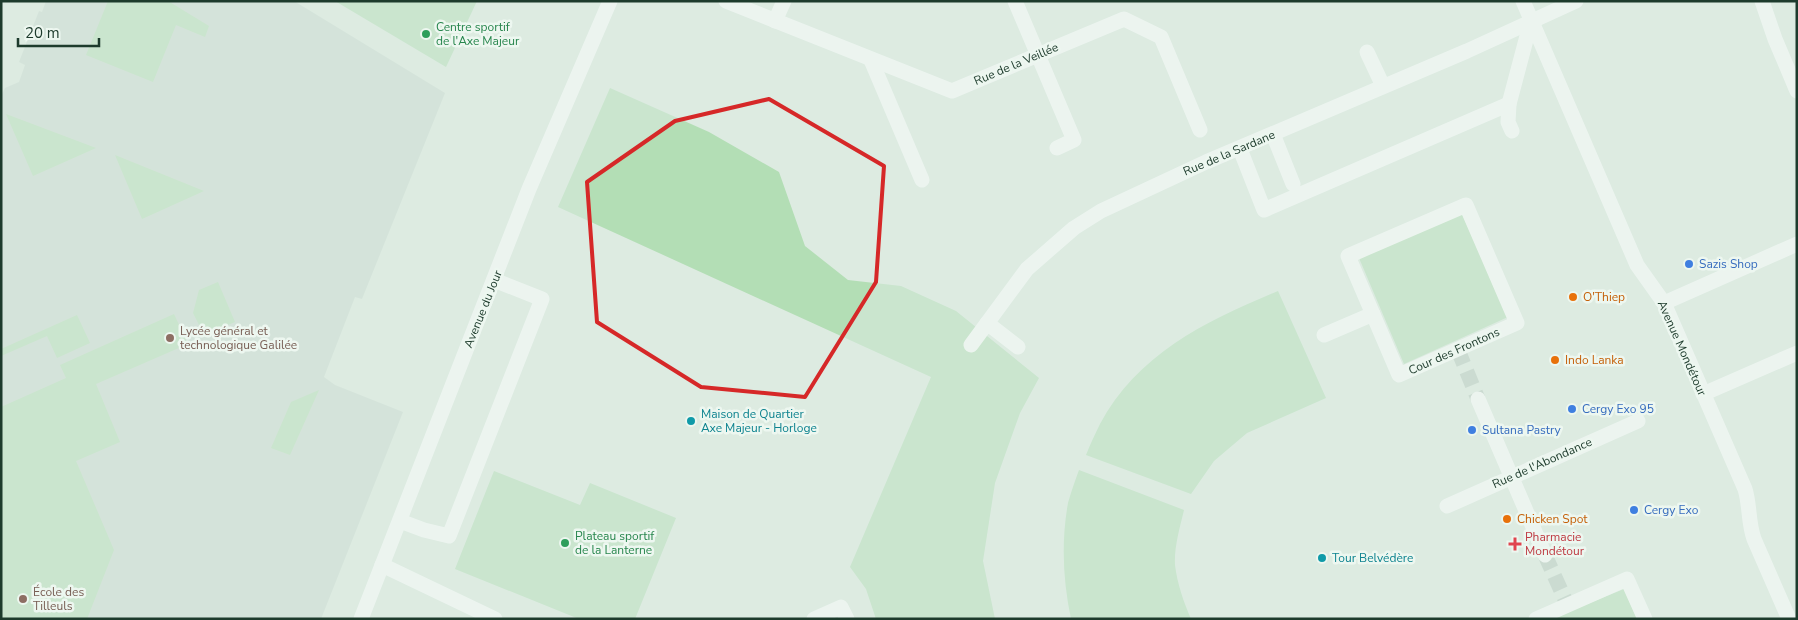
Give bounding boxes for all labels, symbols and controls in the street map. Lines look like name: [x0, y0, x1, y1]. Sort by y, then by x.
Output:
scale bar: [18, 15, 99, 47]
place label: Centre sportif de l'Axe Majeur: [436, 19, 520, 49]
text: 20 m: [25, 23, 60, 43]
marker: Centre sportif de l'Axe Majeur: [420, 28, 432, 40]
street label: Rue de la Veillée: [971, 39, 1061, 89]
street label: Rue de la Sardane: [1181, 126, 1277, 180]
place label: Sazis Shop: [1699, 256, 1758, 272]
marker: Sazis Shop: [1683, 258, 1695, 270]
street label: Avenue du Jour: [460, 267, 506, 350]
place label: O'Thiep: [1583, 289, 1625, 305]
marker: O'Thiep: [1567, 291, 1579, 303]
street label: Avenue Mondétour: [1654, 298, 1711, 399]
place label: Lycée général et technologique Galilée: [180, 323, 297, 353]
street label: Cour des Frontons: [1406, 324, 1502, 378]
marker: Lycée général et technologique Galilée: [164, 332, 176, 344]
place label: Indo Lanka: [1565, 352, 1624, 368]
marker: Indo Lanka: [1549, 354, 1561, 366]
place label: Cergy Exo 95: [1582, 401, 1654, 417]
marker: Cergy Exo 95: [1566, 403, 1578, 415]
place label: Maison de Quartier Axe Majeur - Horloge: [701, 406, 817, 436]
marker: Maison de Quartier Axe Majeur - Horloge: [685, 415, 697, 427]
place label: Sultana Pastry: [1482, 422, 1562, 438]
marker: Sultana Pastry: [1466, 424, 1478, 436]
street label: Rue de l'Abondance: [1490, 434, 1594, 492]
place label: Cergy Exo: [1644, 502, 1699, 518]
marker: Cergy Exo: [1628, 504, 1640, 516]
place label: Chicken Spot: [1517, 511, 1588, 527]
marker: Chicken Spot: [1501, 513, 1513, 525]
place label: Plateau sportif de la Lanterne: [575, 528, 655, 558]
place label: Pharmacie Mondétour: [1525, 529, 1585, 559]
marker: Plateau sportif de la Lanterne: [559, 537, 571, 549]
marker: Pharmacie Mondétour: [1509, 538, 1521, 550]
place label: Tour Belvédère: [1332, 550, 1413, 566]
marker: Tour Belvédère: [1316, 552, 1328, 564]
place label: École des Tilleuls: [33, 584, 84, 614]
marker: École des Tilleuls: [17, 593, 29, 605]

